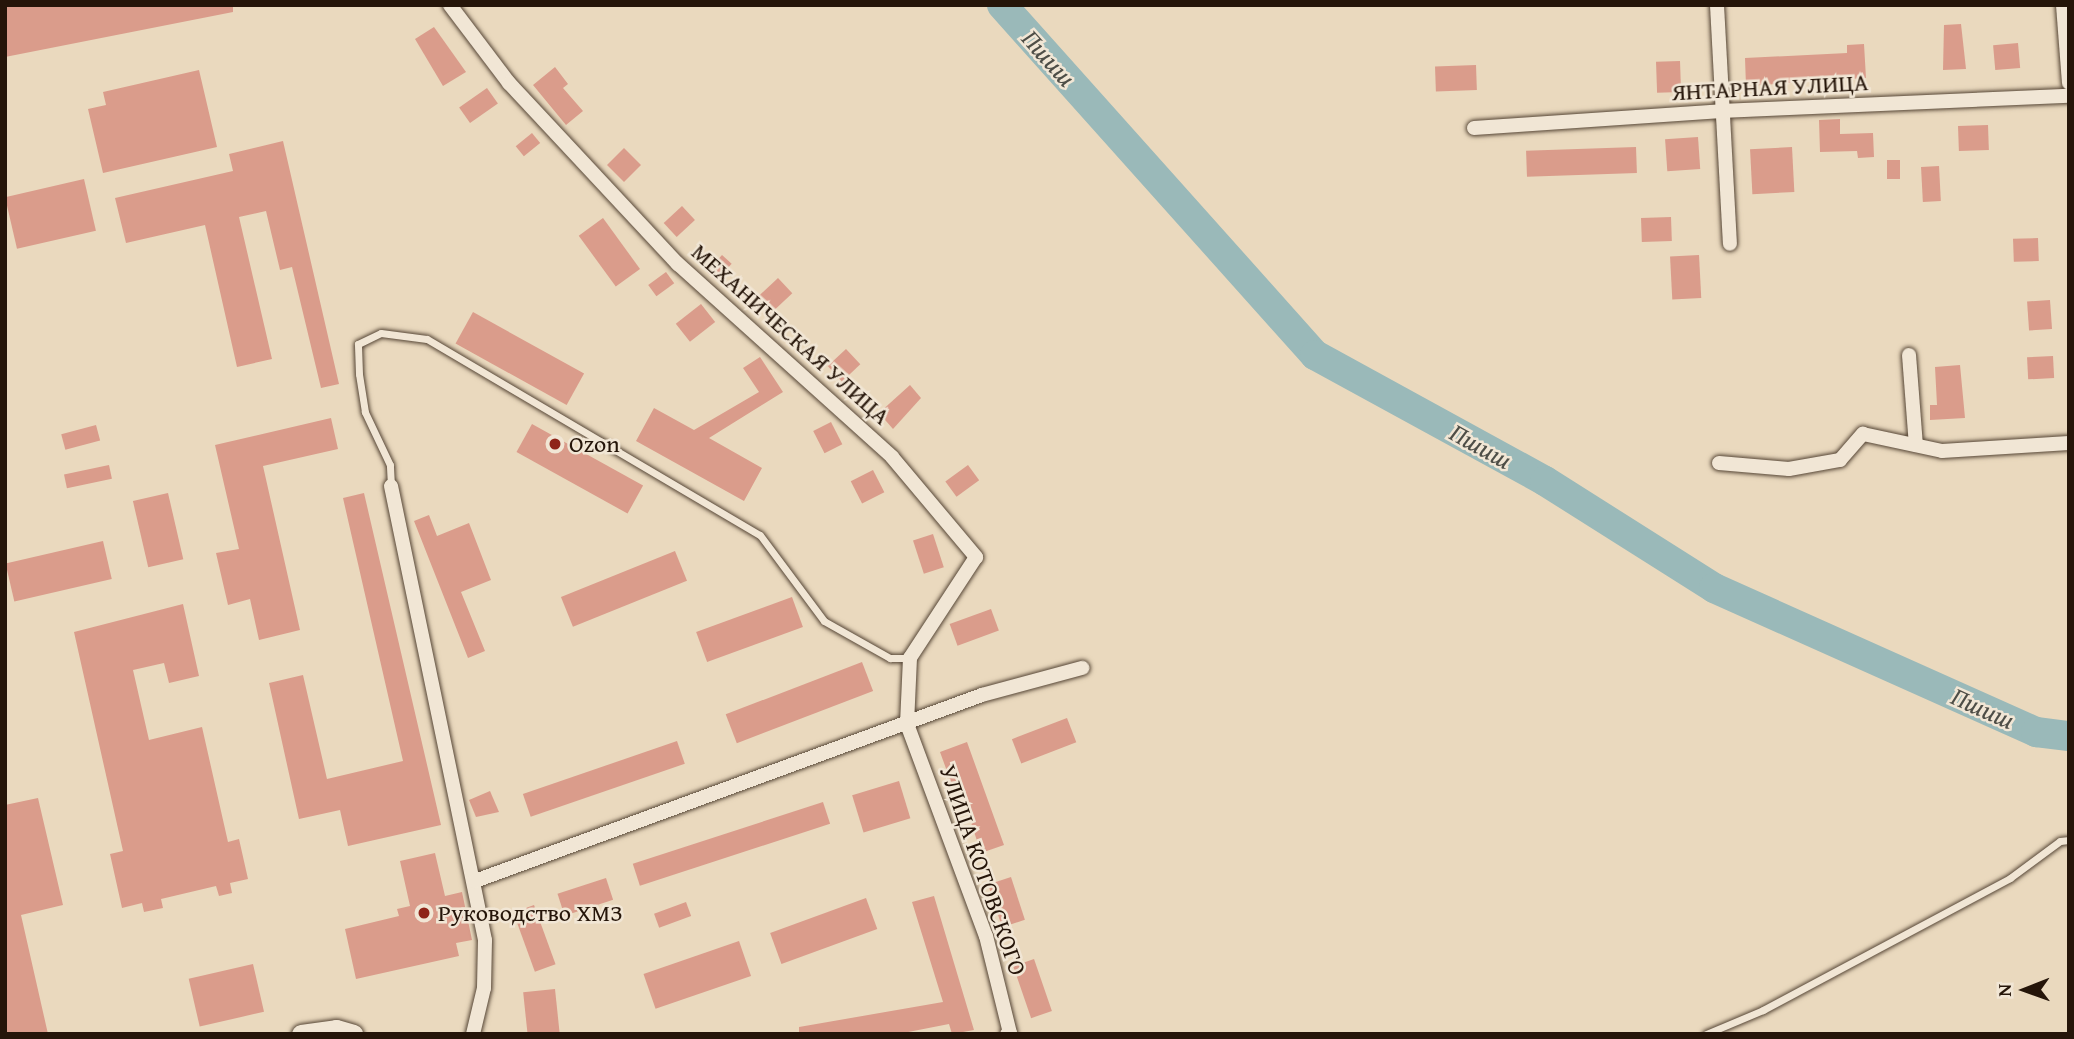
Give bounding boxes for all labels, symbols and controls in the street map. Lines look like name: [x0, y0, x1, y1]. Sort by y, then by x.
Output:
water label: Пшиш: [1015, 23, 1083, 93]
street label: ЯНТАРНАЯ УЛИЦА: [1671, 67, 1869, 107]
street label: МЕХАНИЧЕСКАЯ УЛИЦА: [686, 237, 896, 431]
water label: Пшиш: [1445, 416, 1517, 476]
place label: Ozon: [569, 430, 620, 458]
marker: Ozon: [547, 436, 563, 452]
water label: Пшиш: [1946, 680, 2020, 736]
street label: УЛИЦА КОТОВСКОГО: [933, 761, 1033, 979]
place label: Руководство ХМЗ: [438, 899, 623, 927]
marker: Руководство ХМЗ: [416, 905, 432, 921]
north arrow: [1990, 955, 2060, 1025]
text: N: [1990, 984, 2018, 997]

